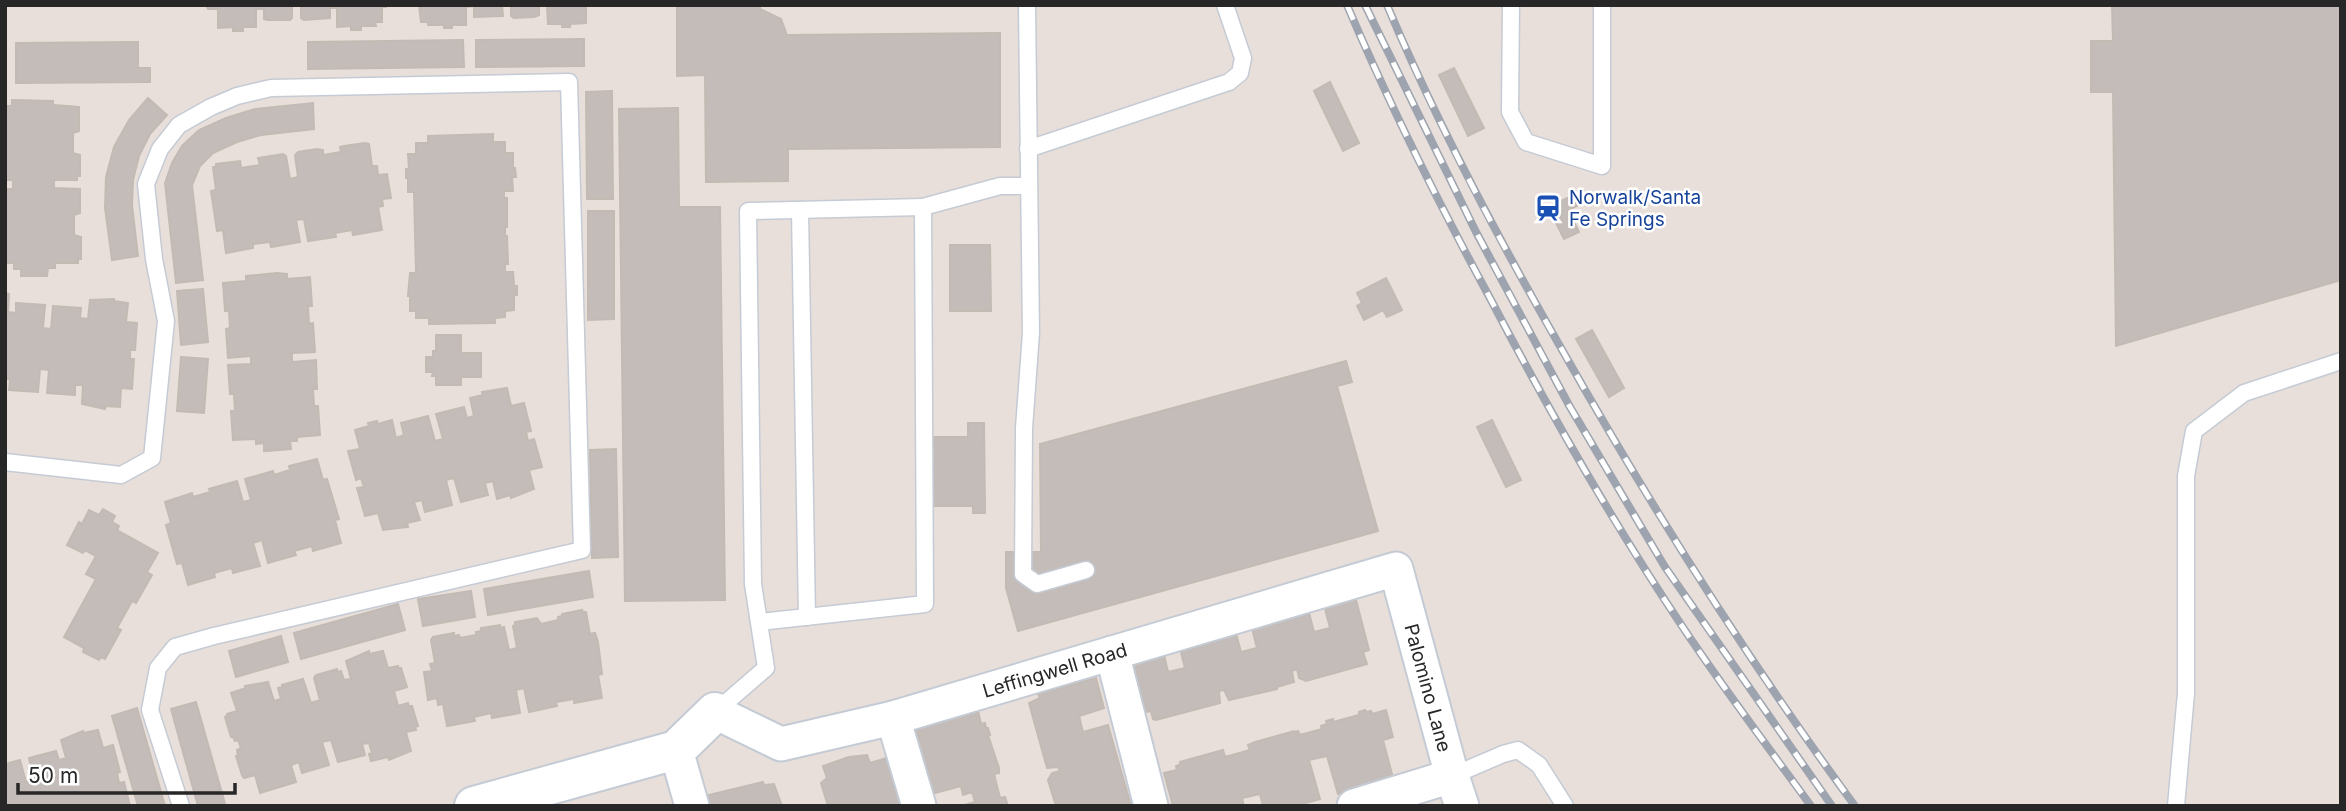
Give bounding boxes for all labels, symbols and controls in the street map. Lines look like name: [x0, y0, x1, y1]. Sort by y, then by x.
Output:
place label: Norwalk/Santa Fe Springs: [1569, 186, 1701, 231]
station icon: Norwalk/Santa Fe Springs: [1533, 193, 1563, 223]
street label: Palomino Lane: [1399, 621, 1456, 755]
street label: Leffingwell Road: [980, 638, 1130, 703]
scale bar: [18, 752, 234, 796]
text: 50 m: [28, 763, 78, 788]

